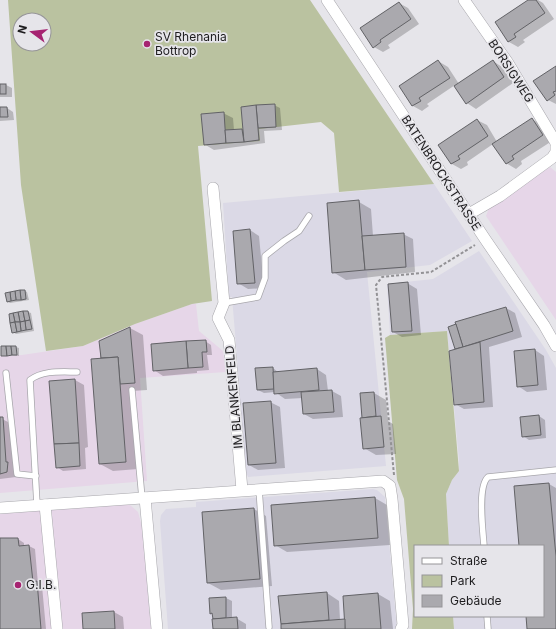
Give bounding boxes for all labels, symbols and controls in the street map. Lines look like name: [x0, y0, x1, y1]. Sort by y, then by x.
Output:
north arrow: [12, 12, 52, 52]
text: N: [14, 24, 30, 35]
place label: SV Rhenania Bottrop: [155, 29, 227, 58]
street label: BORSIGWEG: [485, 36, 538, 105]
marker: SV Rhenania Bottrop: [142, 39, 152, 49]
street label: BATENBROCKSTRASSE: [398, 112, 484, 233]
street label: IM BLANKENFELD: [222, 345, 245, 449]
legend: [414, 545, 544, 617]
text: Straße: [450, 553, 487, 568]
text: Park: [450, 573, 476, 588]
place label: G.I.B.: [26, 577, 56, 592]
marker: G.I.B.: [13, 580, 23, 590]
text: Gebäude: [450, 593, 502, 608]

